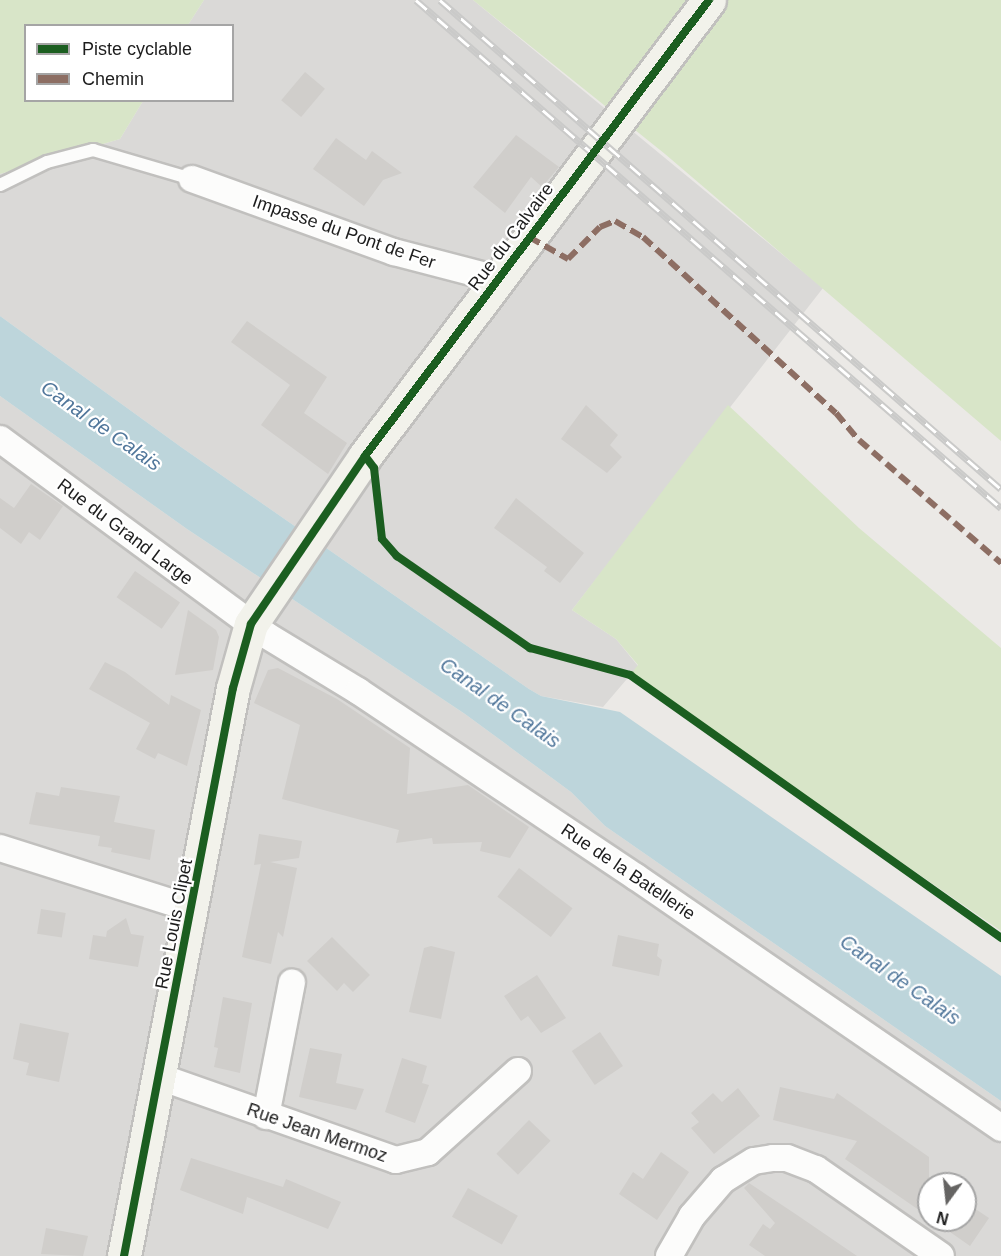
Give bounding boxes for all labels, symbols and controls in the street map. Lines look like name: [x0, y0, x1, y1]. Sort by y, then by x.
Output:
legend: [24, 24, 234, 102]
text: Piste cyclable: [82, 39, 192, 59]
text: Chemin: [82, 69, 144, 89]
street label: Rue du Calvaire: [464, 179, 558, 295]
street label: Impasse du Pont de Fer: [250, 191, 438, 273]
water label: Canal de Calais: [36, 376, 166, 476]
street label: Rue du Grand Large: [53, 474, 197, 590]
water label: Canal de Calais: [435, 653, 565, 753]
street label: Rue de la Batellerie: [557, 819, 699, 925]
street label: Rue Louis Clipet: [151, 857, 197, 991]
water label: Canal de Calais: [835, 930, 965, 1030]
street label: Rue Jean Mermoz: [244, 1099, 390, 1167]
north arrow: [917, 1172, 977, 1232]
text: N: [935, 1208, 951, 1228]

